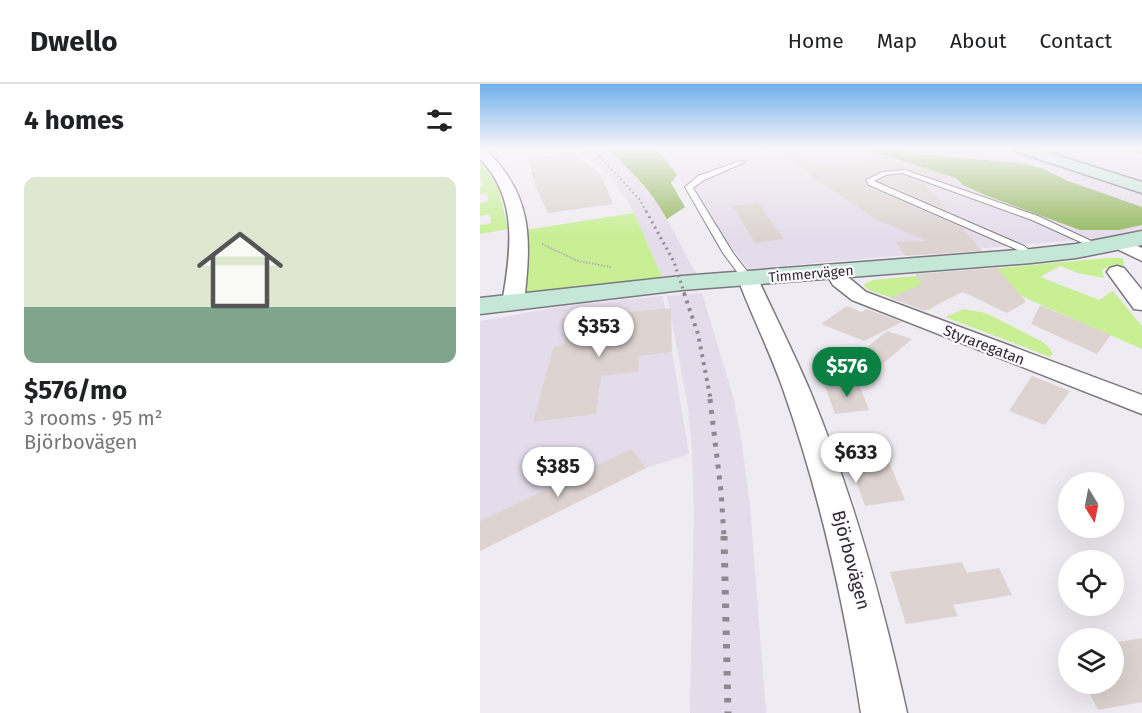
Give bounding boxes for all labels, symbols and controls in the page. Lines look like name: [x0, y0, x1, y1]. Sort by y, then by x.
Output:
text: Dwello: [30, 25, 118, 58]
text: Home: [788, 28, 844, 54]
text: Map: [877, 28, 917, 54]
text: About: [950, 28, 1007, 54]
text: Contact: [1040, 28, 1112, 54]
icon: filters: [423, 104, 456, 137]
text: 4 homes: [24, 105, 124, 136]
icon: home: [186, 216, 294, 324]
street label: Timmervägen: [768, 262, 854, 286]
pin: $353: [563, 307, 635, 358]
text: $353: [578, 314, 620, 338]
street label: Styraregatan: [941, 321, 1027, 369]
pin: $576: [811, 347, 883, 398]
text: $576: [826, 354, 868, 378]
text: $576/mo: [24, 375, 127, 406]
text: 3 rooms · 95 m²: [24, 406, 163, 430]
text: Björbovägen: [24, 430, 138, 454]
pin: $633: [820, 433, 892, 484]
text: $633: [835, 440, 877, 464]
pin: $385: [522, 447, 594, 498]
text: $385: [536, 454, 580, 478]
north arrow: [1058, 472, 1124, 538]
map controls: [1058, 472, 1124, 694]
street label: Björbovägen: [827, 508, 875, 612]
button: locate: [1058, 550, 1124, 616]
button: layers: [1058, 628, 1124, 694]

